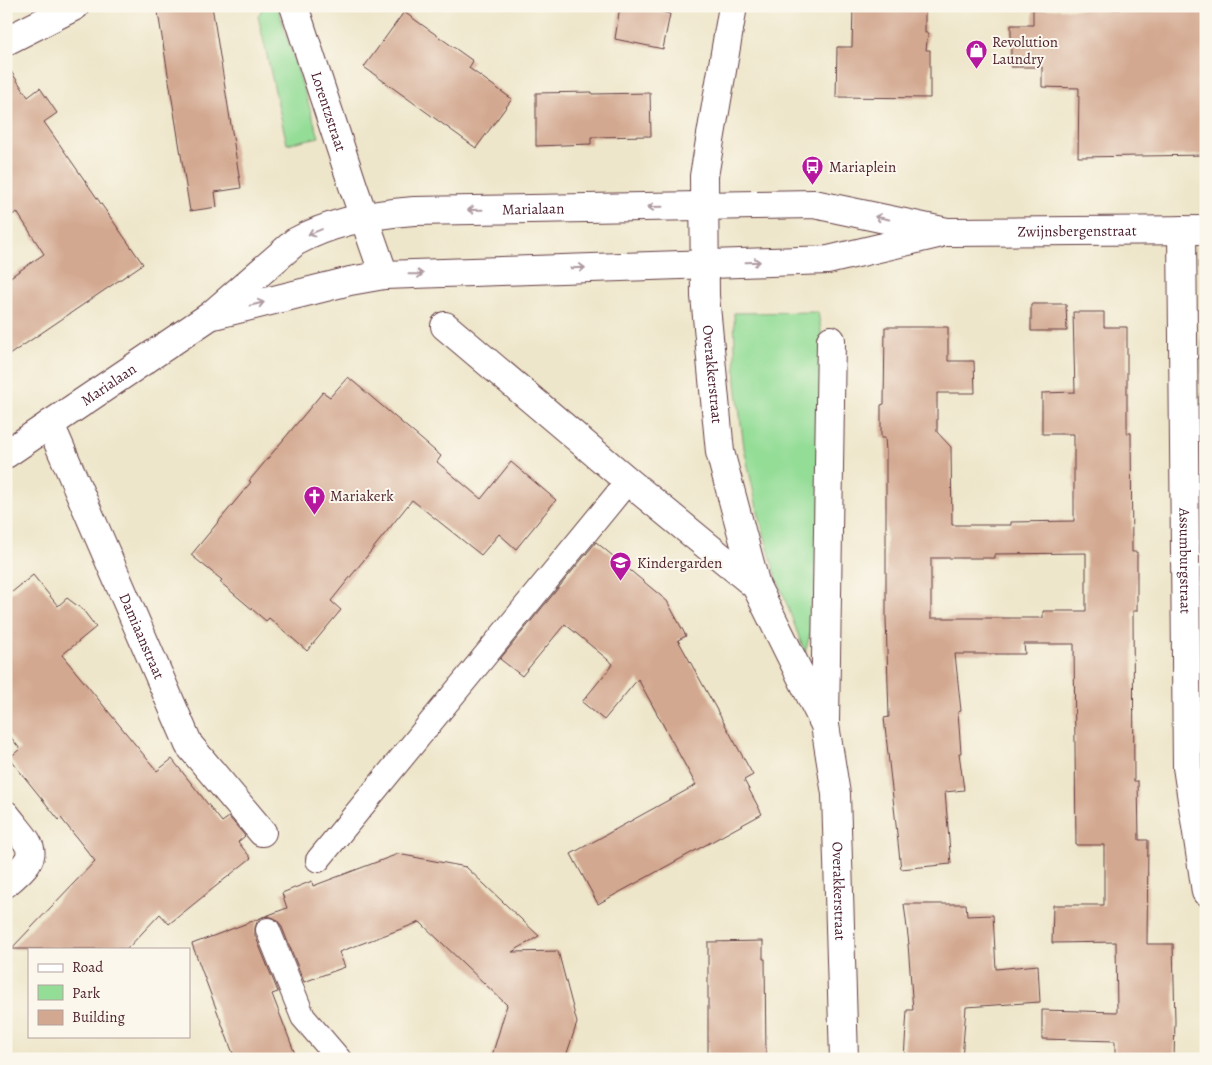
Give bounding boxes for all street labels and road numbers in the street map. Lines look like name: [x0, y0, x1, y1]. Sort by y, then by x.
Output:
street label: Lorentzstraat: [306, 69, 351, 154]
street label: Marialaan: [502, 198, 564, 219]
street label: Zwijnsbergenstraat: [1017, 221, 1137, 241]
street label: Overakkerstraat: [698, 324, 727, 424]
street label: Marialaan: [77, 359, 140, 410]
street label: Assumburgstraat: [1175, 507, 1196, 614]
street label: Damiaanstraat: [114, 590, 169, 682]
street label: Overakkerstraat: [827, 841, 850, 941]

